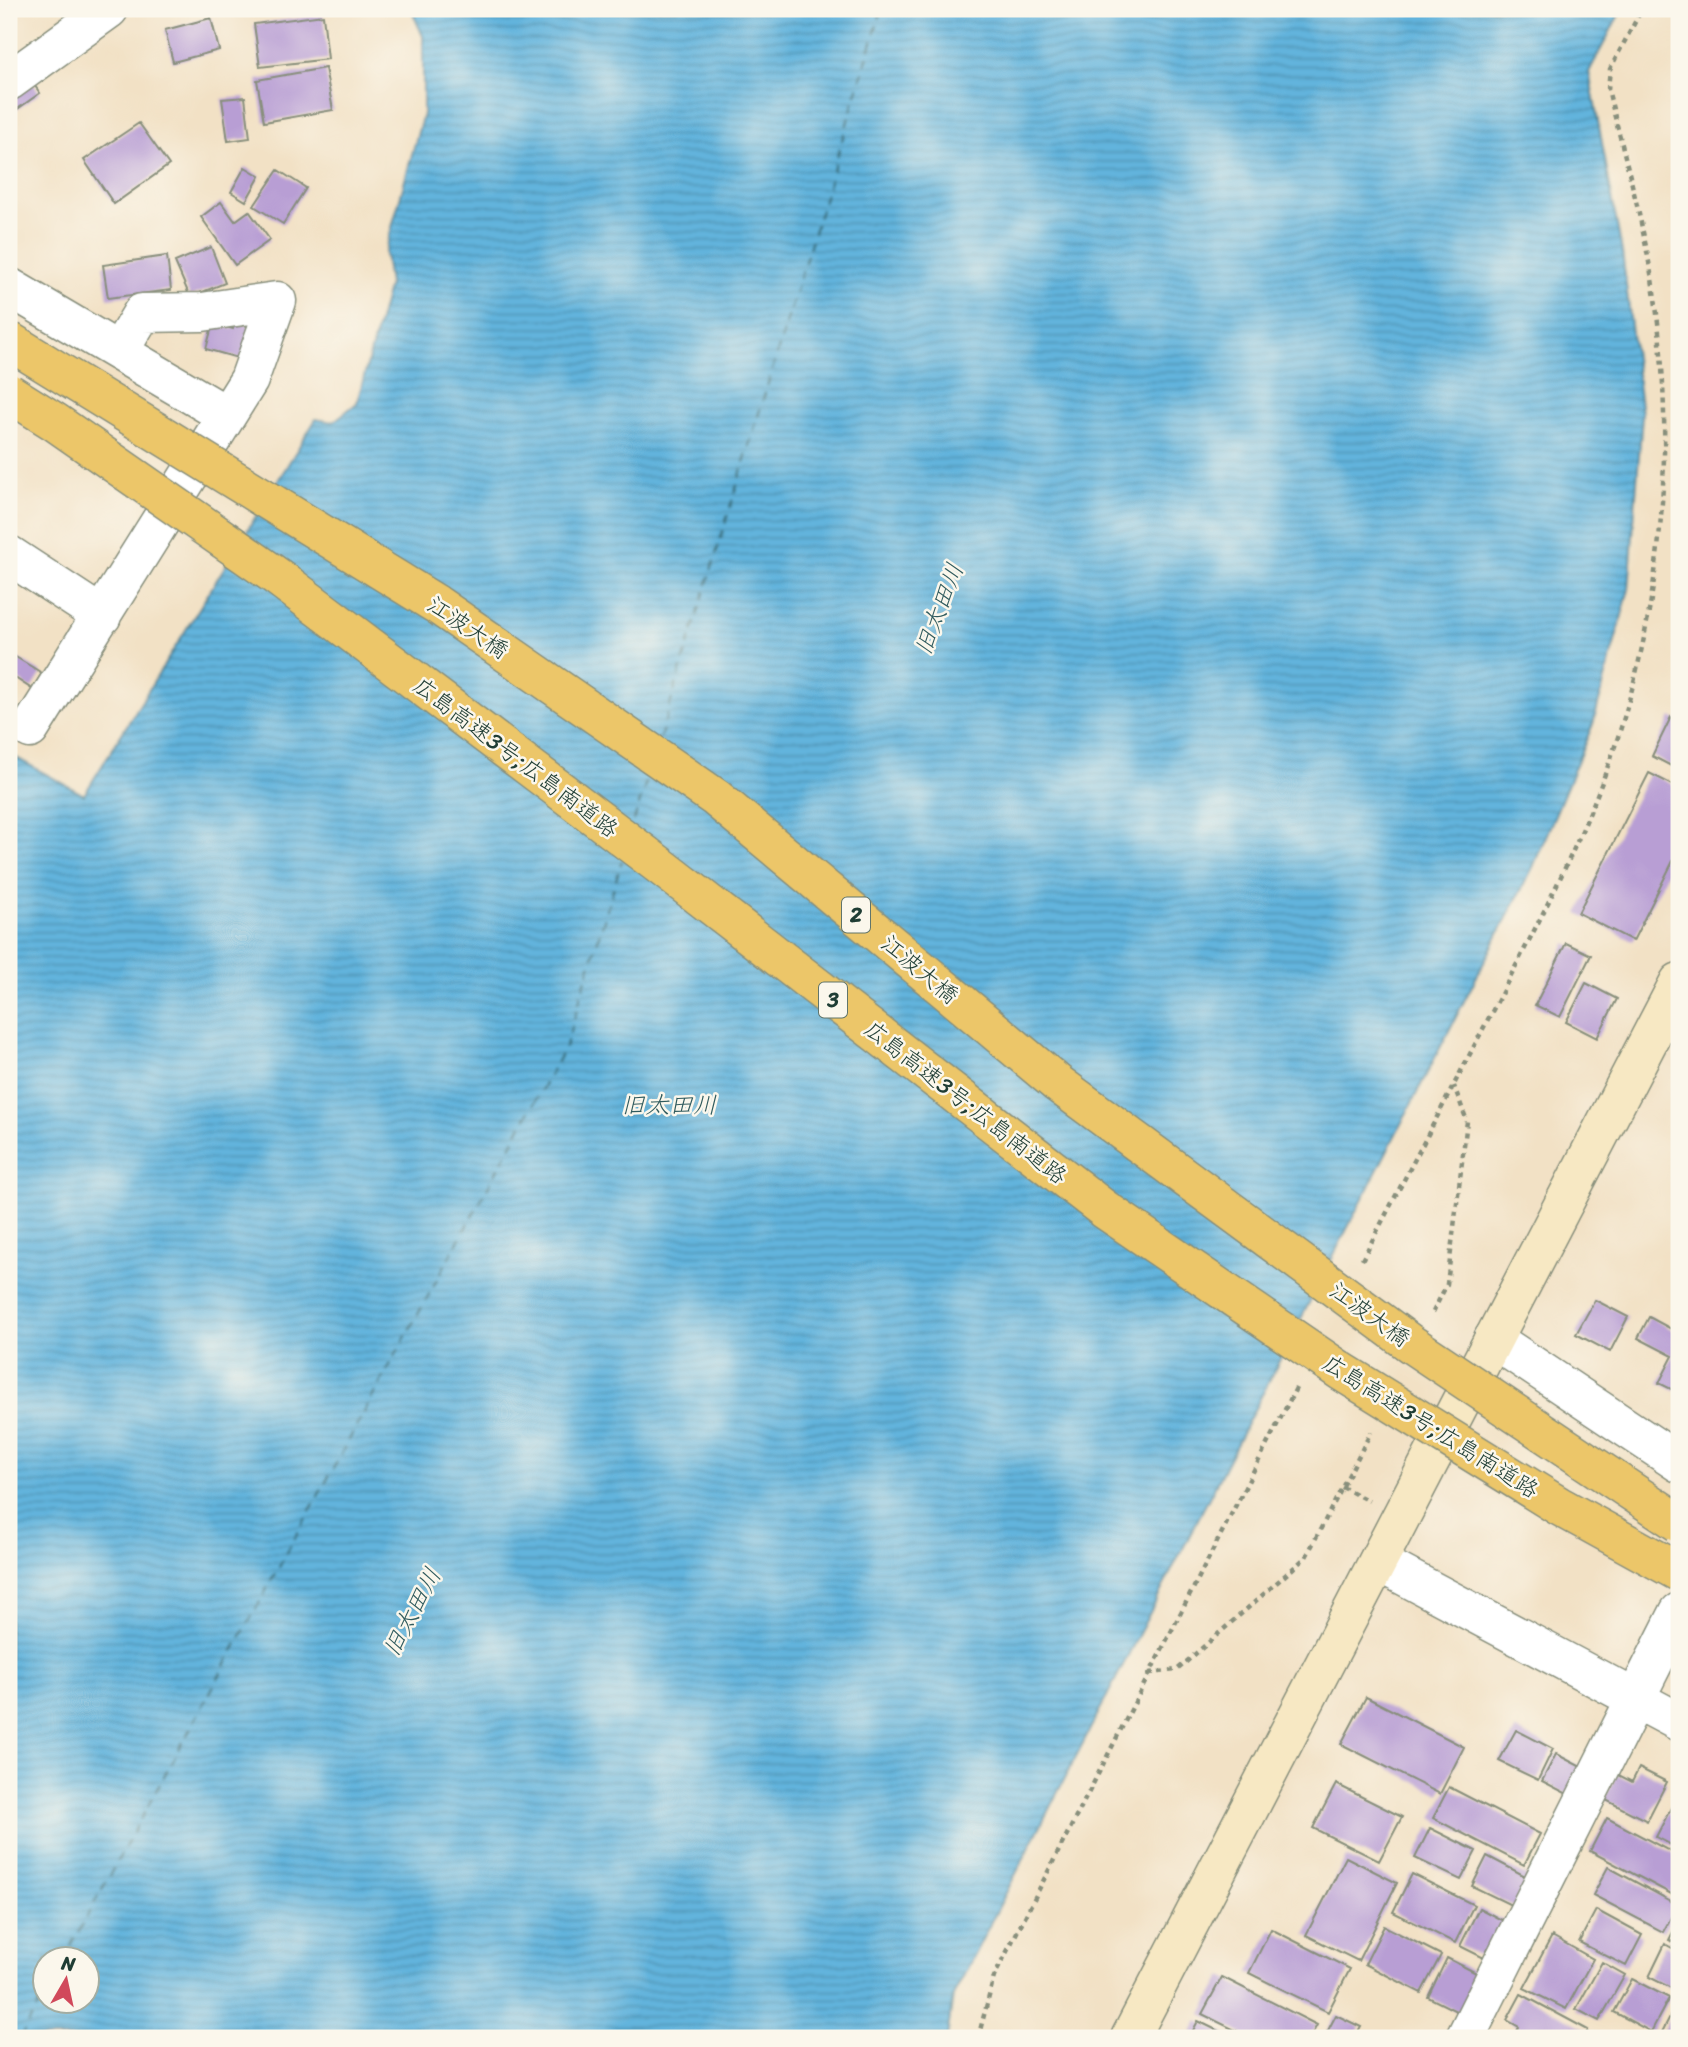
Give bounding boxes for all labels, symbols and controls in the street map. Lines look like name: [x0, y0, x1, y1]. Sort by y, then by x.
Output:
water label: 旧太田川: [902, 557, 976, 661]
street label: 江波大橋: [418, 585, 517, 670]
street label: 広島高速3号;広島南道路: [404, 666, 628, 849]
road number: 2: [842, 898, 870, 932]
street label: 江波大橋: [871, 924, 968, 1015]
road number: 3: [819, 982, 847, 1018]
street label: 広島高速3号;広島南道路: [855, 1009, 1077, 1195]
water label: 旧太田川: [621, 1084, 717, 1126]
street label: 江波大橋: [1320, 1271, 1419, 1358]
street label: 広島高速3号;広島南道路: [1314, 1343, 1547, 1510]
water label: 旧太田川: [371, 1560, 453, 1664]
north arrow: [32, 1946, 102, 2016]
text: N: [59, 1946, 78, 1981]

